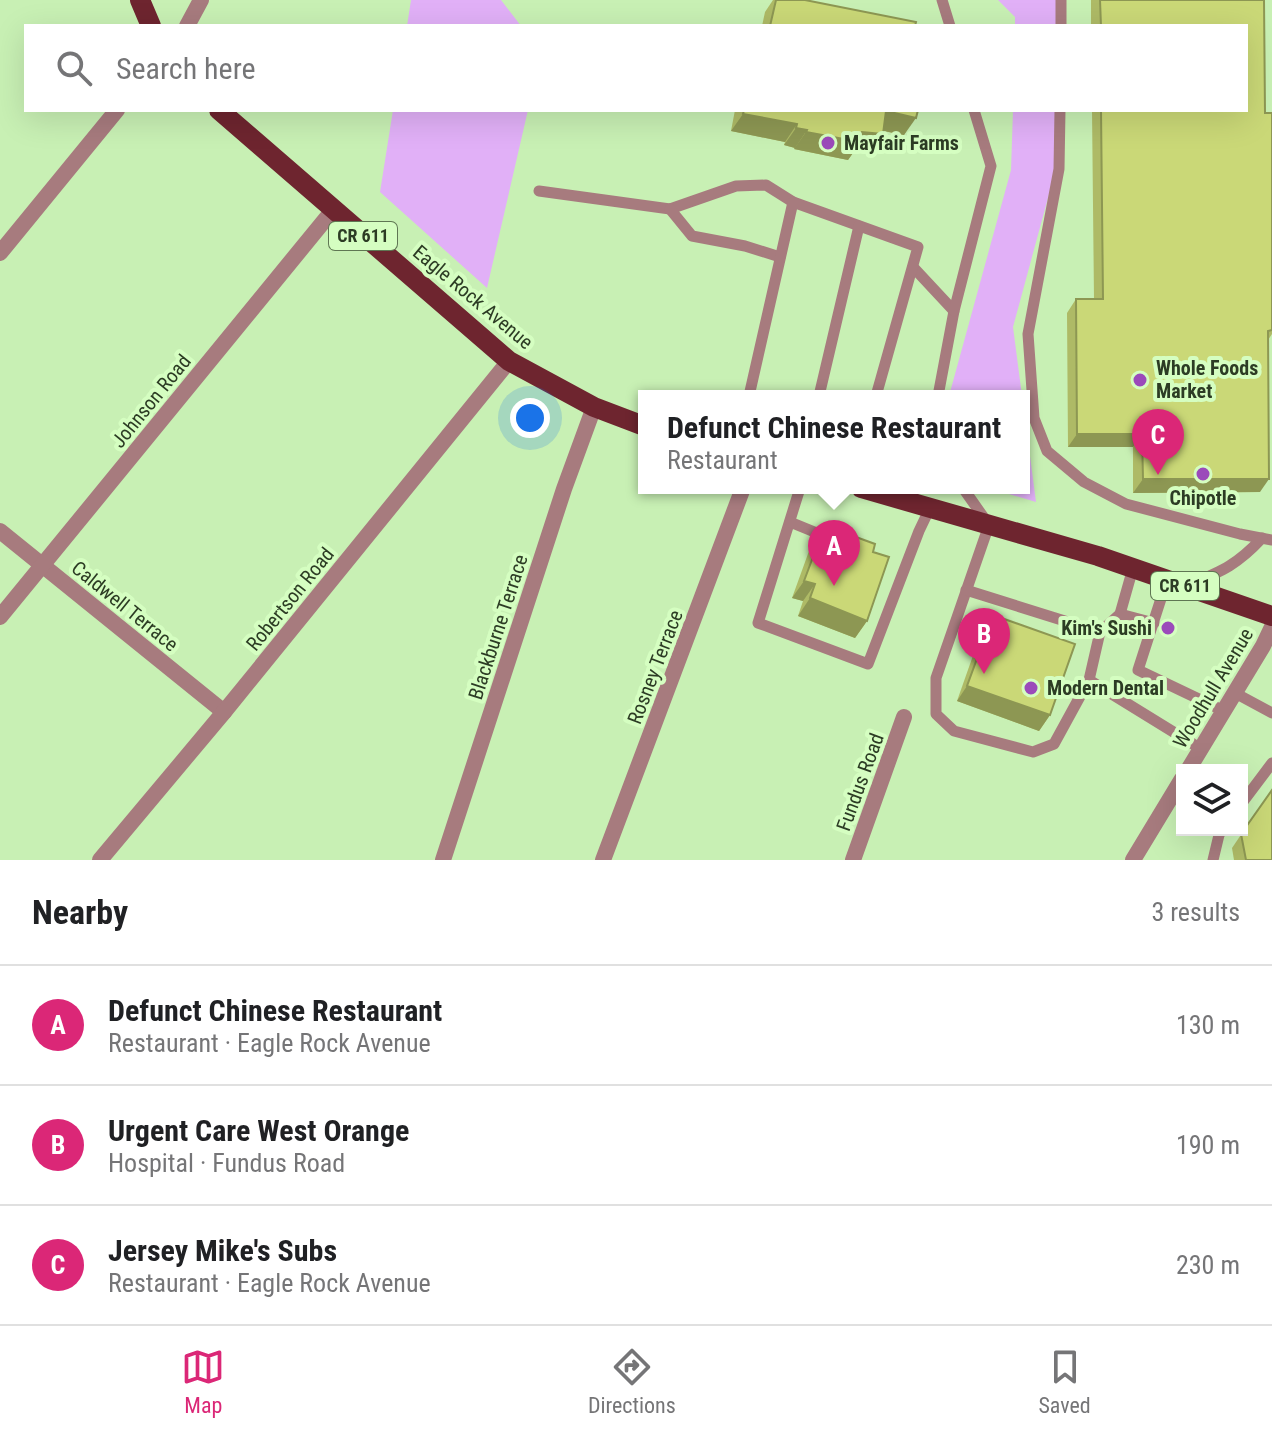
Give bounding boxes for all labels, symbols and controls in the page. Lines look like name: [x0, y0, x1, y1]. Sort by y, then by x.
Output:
search box: [24, 24, 1248, 112]
icon: search: [52, 46, 96, 90]
text: Search here: [116, 51, 256, 86]
place label: Mayfair Farms: [844, 131, 959, 155]
marker: Mayfair Farms: [819, 134, 837, 152]
road number: CR 611: [329, 222, 397, 250]
street label: Eagle Rock Avenue: [408, 240, 538, 354]
street label: Johnson Road: [106, 350, 196, 452]
place label: Whole Foods Market: [1156, 356, 1258, 403]
marker: Whole Foods Market: [1131, 371, 1149, 389]
popup: [638, 390, 1030, 494]
your location: [510, 398, 550, 438]
pin: C: [1132, 409, 1184, 475]
text: Defunct Chinese Restaurant: [667, 410, 1001, 445]
text: Restaurant: [667, 445, 778, 475]
marker: Chipotle: [1194, 465, 1212, 483]
place label: Chipotle: [1170, 486, 1236, 510]
pin: A: [808, 520, 860, 586]
street label: Robertson Road: [241, 542, 339, 656]
street label: Blackburne Terrace: [463, 551, 533, 703]
street label: Caldwell Terrace: [67, 556, 183, 656]
road number: CR 611: [1151, 572, 1219, 600]
street label: Rosney Terrace: [622, 607, 688, 727]
pin: B: [958, 608, 1010, 674]
place label: Kim's Sushi: [1061, 616, 1152, 640]
marker: Kim's Sushi: [1159, 619, 1177, 637]
street label: Woodhull Avenue: [1168, 624, 1258, 752]
place label: Modern Dental: [1047, 676, 1164, 700]
marker: Modern Dental: [1022, 679, 1040, 697]
street label: Fundus Road: [831, 730, 889, 834]
map controls: [1176, 764, 1248, 836]
button: layers: [1176, 764, 1248, 836]
text: Nearby: [32, 892, 128, 932]
text: 3 results: [1151, 897, 1240, 927]
text: Defunct Chinese Restaurant: [108, 993, 442, 1028]
text: A: [50, 1010, 66, 1040]
text: 130 m: [1176, 1010, 1240, 1040]
text: Restaurant · Eagle Rock Avenue: [108, 1028, 431, 1058]
text: Urgent Care West Orange: [108, 1113, 409, 1148]
text: B: [51, 1130, 65, 1160]
text: 190 m: [1176, 1130, 1240, 1160]
text: Hospital · Fundus Road: [108, 1148, 345, 1178]
text: Jersey Mike's Subs: [108, 1233, 337, 1268]
text: C: [51, 1250, 65, 1280]
text: 230 m: [1176, 1250, 1240, 1280]
text: Restaurant · Eagle Rock Avenue: [108, 1268, 431, 1298]
tab: Map: [181, 1345, 225, 1418]
tab: Directions: [588, 1345, 676, 1418]
tab: Saved: [1038, 1345, 1091, 1418]

